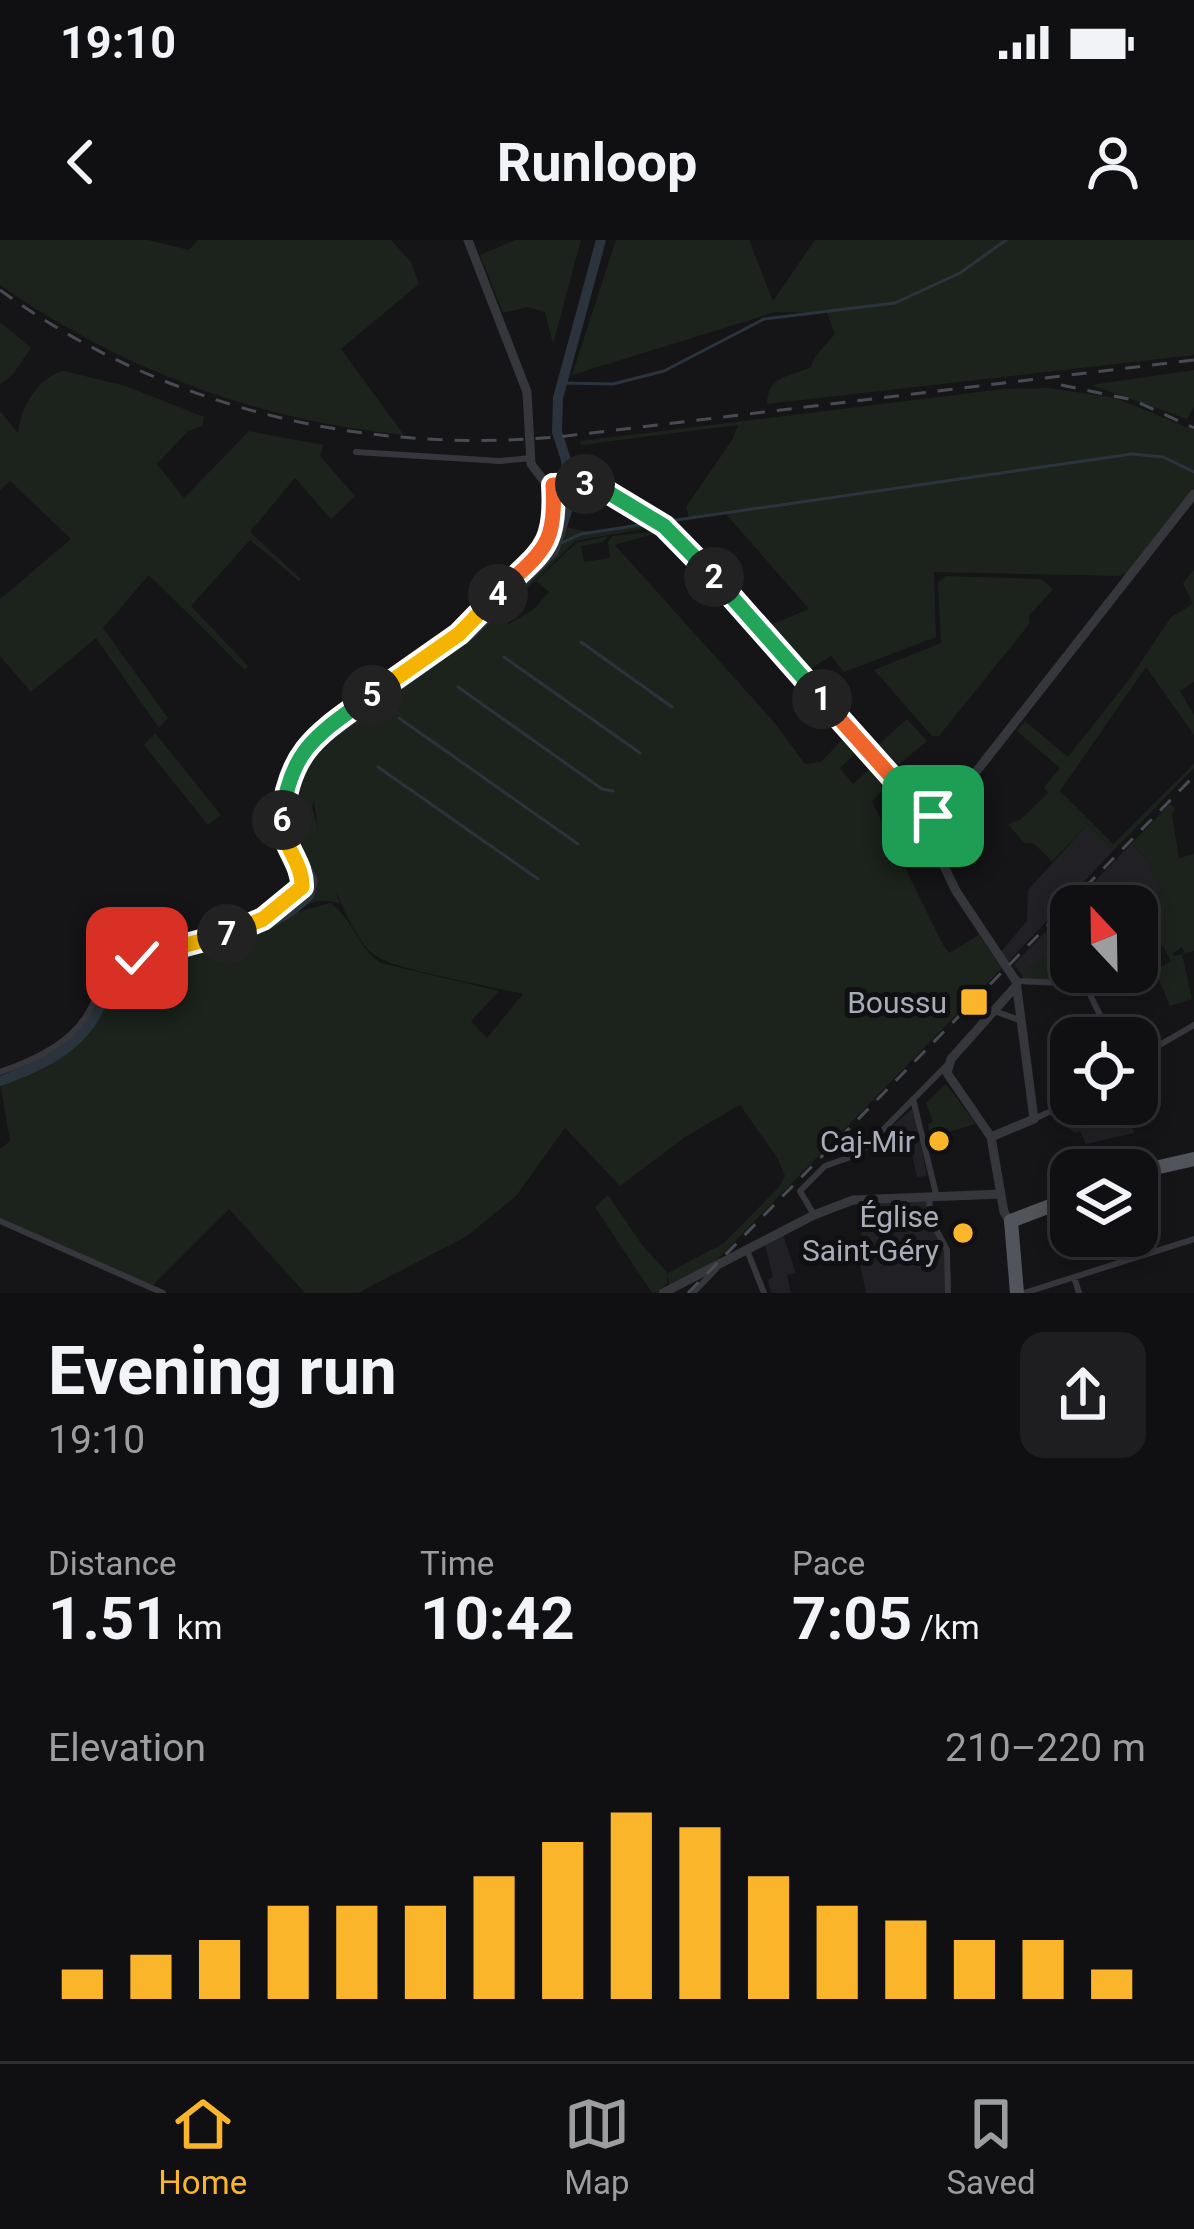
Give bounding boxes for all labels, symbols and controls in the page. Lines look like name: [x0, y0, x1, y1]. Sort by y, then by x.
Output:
text: 19:10: [60, 16, 176, 69]
icon: back: [48, 129, 114, 195]
icon: person: [1080, 129, 1146, 195]
text: Runloop: [497, 131, 697, 194]
pin: 3: [555, 454, 615, 514]
text: 3: [576, 464, 594, 503]
pin: 2: [684, 547, 744, 607]
text: 2: [705, 557, 723, 596]
pin: 4: [468, 564, 528, 624]
text: 4: [489, 574, 507, 613]
pin: 5: [342, 665, 402, 725]
pin: 1: [792, 669, 852, 729]
text: 5: [363, 675, 381, 714]
text: 1: [813, 679, 831, 718]
pin: [882, 765, 984, 867]
icon: arrive: [900, 783, 966, 849]
pin: 6: [252, 790, 312, 850]
text: 6: [273, 800, 291, 839]
north arrow: [1050, 885, 1158, 993]
map controls: [1050, 885, 1158, 1257]
pin: 7: [197, 904, 257, 964]
pin: [86, 907, 188, 1009]
text: 7: [218, 914, 236, 953]
icon: check: [104, 925, 170, 991]
place label: Boussu: [847, 985, 947, 1020]
marker: Boussu: [958, 986, 990, 1018]
button: locate: [1050, 1017, 1158, 1125]
place label: Caj-Mir: [820, 1124, 915, 1159]
marker: Caj-Mir: [926, 1128, 952, 1154]
button: layers: [1050, 1149, 1158, 1257]
place label: Église Saint-Géry: [802, 1199, 939, 1268]
marker: Église Saint-Géry: [950, 1220, 976, 1246]
button: share: [1020, 1332, 1146, 1458]
text: Evening run: [48, 1333, 397, 1410]
text: 19:10: [48, 1417, 145, 1463]
text: Distance: [48, 1544, 176, 1583]
text: Time: [420, 1544, 494, 1583]
text: Pace: [792, 1544, 865, 1583]
text: 1.51: [48, 1583, 169, 1654]
text: 10:42: [420, 1583, 575, 1654]
text: 7:05: [792, 1583, 912, 1654]
text: km: [169, 1608, 223, 1647]
text: /km: [912, 1608, 980, 1647]
text: Elevation: [48, 1725, 206, 1771]
text: 210–220 m: [945, 1725, 1146, 1771]
tab: Home: [158, 2091, 247, 2202]
tab: Map: [564, 2091, 630, 2202]
tab: Saved: [946, 2091, 1036, 2202]

